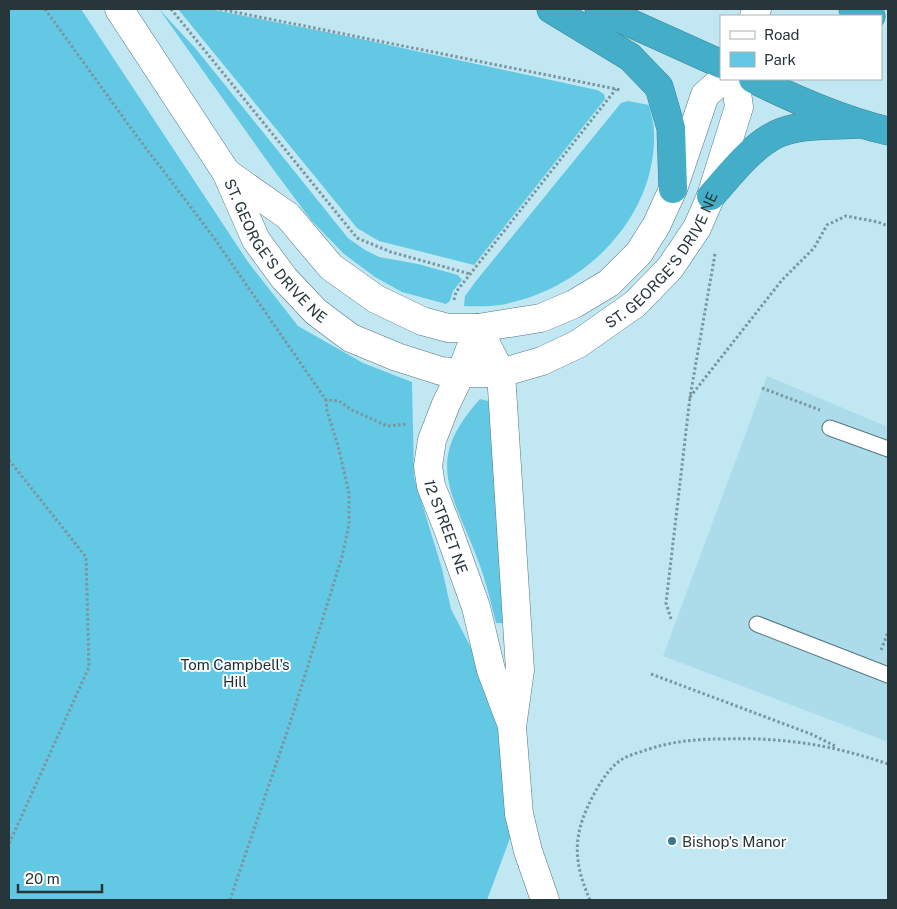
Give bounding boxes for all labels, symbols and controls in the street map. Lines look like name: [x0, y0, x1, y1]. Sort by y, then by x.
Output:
legend: [720, 15, 882, 80]
text: Road: [764, 26, 800, 43]
text: Park: [764, 51, 796, 68]
street label: ST. GEORGE'S DRIVE NE: [221, 176, 331, 326]
street label: ST. GEORGE'S DRIVE NE: [601, 189, 720, 331]
street label: 12 STREET NE: [422, 478, 472, 576]
park label: Tom Campbell's Hill: [180, 656, 290, 690]
place label: Bishop's Manor: [682, 833, 787, 850]
marker: Bishop's Manor: [666, 835, 678, 847]
scale bar: [18, 862, 101, 894]
text: 20 m: [25, 870, 60, 887]

